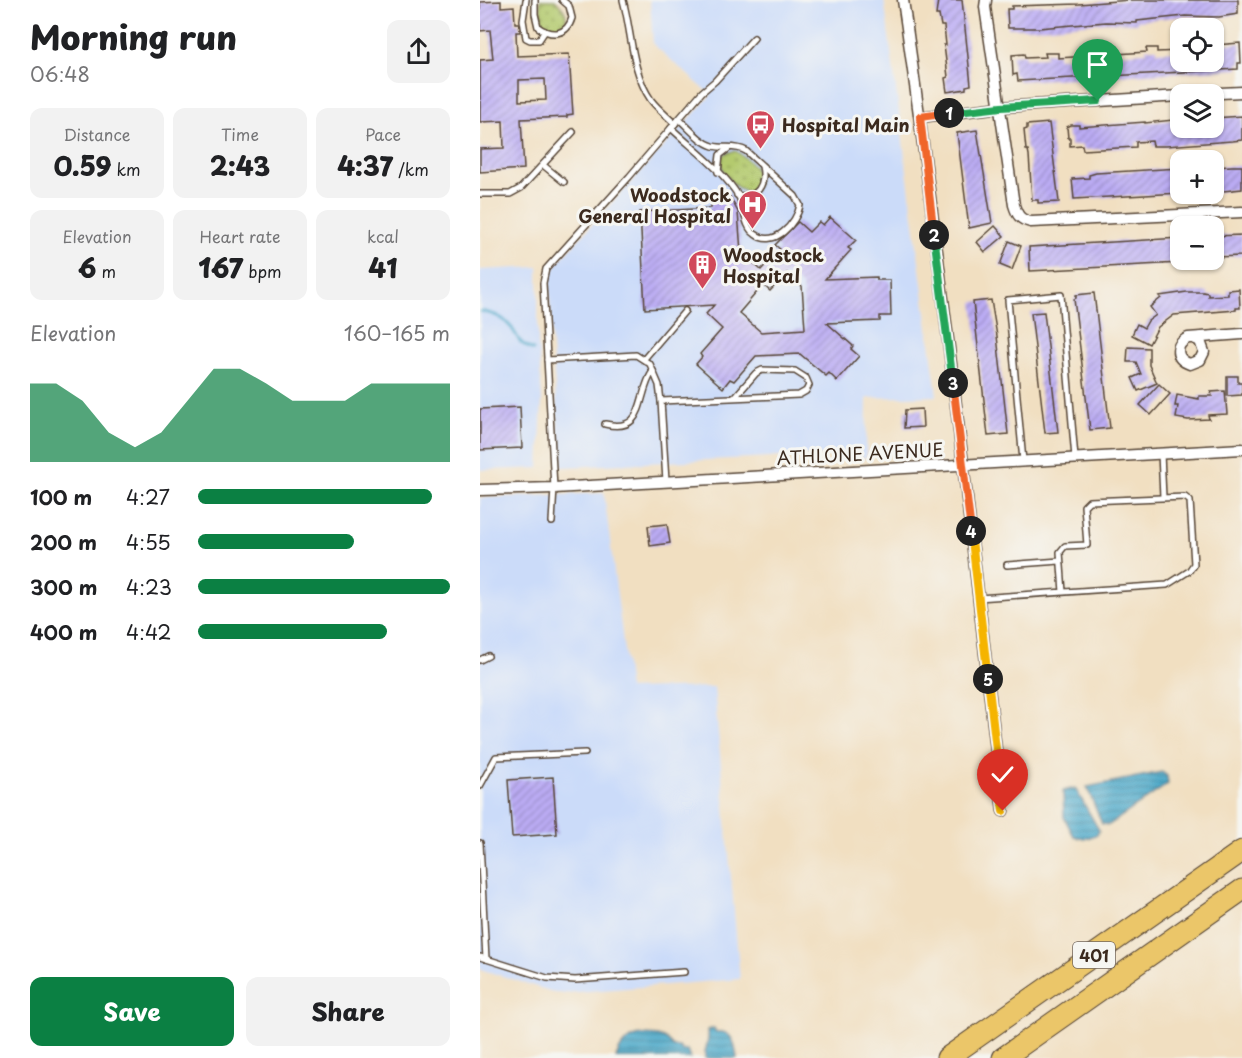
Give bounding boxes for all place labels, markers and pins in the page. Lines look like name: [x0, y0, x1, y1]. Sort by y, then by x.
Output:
pin: [1072, 39, 1123, 101]
pin: 1: [934, 98, 964, 128]
bus stop icon: Hospital Main: [745, 108, 777, 150]
place label: Hospital Main: [782, 111, 910, 138]
place label: Woodstock General Hospital: [578, 181, 731, 229]
hospital icon: Woodstock General Hospital: [736, 188, 768, 230]
pin: 2: [919, 220, 949, 250]
place label: Woodstock Hospital: [723, 241, 824, 289]
building icon: Woodstock Hospital: [686, 248, 718, 290]
pin: 3: [938, 368, 968, 398]
pin: 4: [956, 516, 986, 546]
pin: 5: [973, 664, 1003, 694]
pin: [977, 749, 1028, 811]

